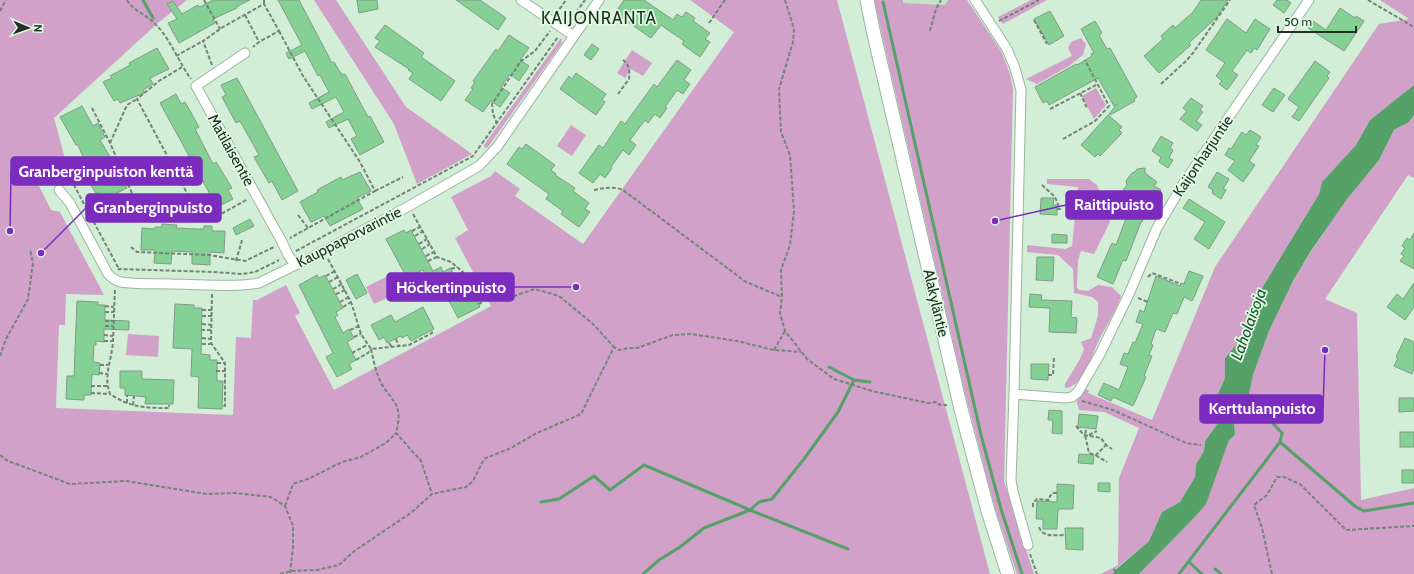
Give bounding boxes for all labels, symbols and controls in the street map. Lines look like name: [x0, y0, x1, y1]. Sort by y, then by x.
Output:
north arrow: [8, 8, 48, 48]
district label: KAIJONRANTA: [541, 8, 657, 28]
scale bar: [1278, 8, 1356, 34]
text: 50 m: [1284, 14, 1312, 29]
text: N: [31, 24, 45, 32]
street label: Matilaisentie: [204, 111, 258, 189]
street label: Kaijonharjuntie: [1169, 112, 1237, 200]
callout: Granberginpuiston kenttä: [11, 157, 202, 185]
text: Granberginpuiston kenttä: [18, 162, 194, 181]
callout: Raittipuisto: [1066, 191, 1162, 219]
callout: Granberginpuisto: [86, 194, 221, 222]
text: Raittipuisto: [1074, 195, 1154, 214]
text: Granberginpuisto: [93, 198, 213, 217]
street label: Kauppaporvarintie: [294, 203, 405, 271]
street label: Alakyläntie: [919, 267, 953, 339]
callout: Höckertinpuisto: [387, 273, 514, 301]
text: Höckertinpuisto: [396, 278, 506, 297]
water label: Laholaisoja: [1227, 286, 1270, 363]
callout: Kerttulanpuisto: [1200, 395, 1323, 423]
text: Kerttulanpuisto: [1208, 399, 1316, 418]

